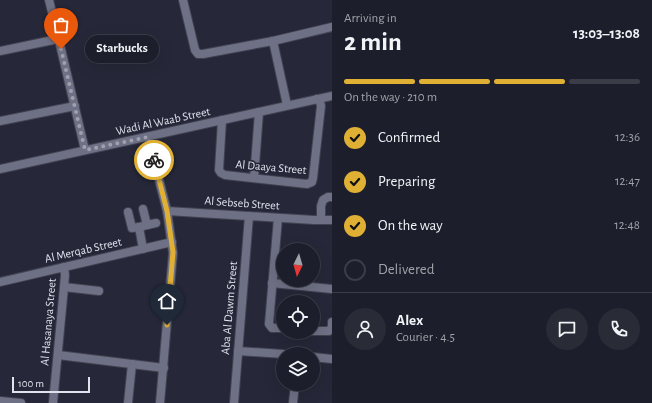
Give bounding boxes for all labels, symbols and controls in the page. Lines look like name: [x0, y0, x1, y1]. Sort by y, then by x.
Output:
pin: [44, 8, 78, 49]
text: Arriving in: [344, 12, 397, 25]
icon: bag: [50, 14, 72, 36]
text: 13:03–13:08: [573, 26, 640, 41]
text: 2 min: [344, 29, 402, 55]
callout: Starbucks: [85, 35, 159, 63]
text: Starbucks: [96, 42, 148, 55]
text: On the way · 210 m: [344, 91, 437, 104]
street label: Wadi Al Waab Street: [115, 105, 211, 137]
icon: check: [344, 127, 366, 149]
text: Confirmed: [378, 130, 440, 145]
text: 12:36: [615, 131, 640, 144]
courier: [134, 140, 174, 180]
icon: bike: [143, 149, 165, 171]
street label: Al Daaya Street: [235, 158, 307, 177]
icon: check: [344, 171, 366, 193]
text: Preparing: [378, 174, 435, 189]
text: 12:47: [615, 175, 640, 188]
street label: Al Sebseb Street: [204, 194, 280, 212]
icon: check: [344, 215, 366, 237]
text: On the way: [378, 218, 443, 233]
text: 12:48: [614, 219, 640, 232]
street label: Al Merqab Street: [43, 235, 123, 265]
north arrow: [276, 243, 320, 287]
map controls: [276, 243, 320, 391]
street label: Aba Al Dawm Street: [219, 261, 239, 355]
text: Delivered: [378, 262, 435, 277]
street label: Al Hasanaya Street: [38, 278, 59, 366]
pin: [150, 284, 184, 325]
icon: home: [156, 290, 178, 312]
button: locate: [276, 295, 320, 339]
button: person: [344, 308, 386, 350]
button: chat: [546, 308, 588, 350]
button: phone: [598, 308, 640, 350]
text: Alex: [396, 313, 423, 328]
text: Courier · 4.5: [396, 331, 455, 344]
button: layers: [276, 347, 320, 391]
scale bar: [12, 375, 90, 394]
text: 100 m: [18, 378, 44, 389]

